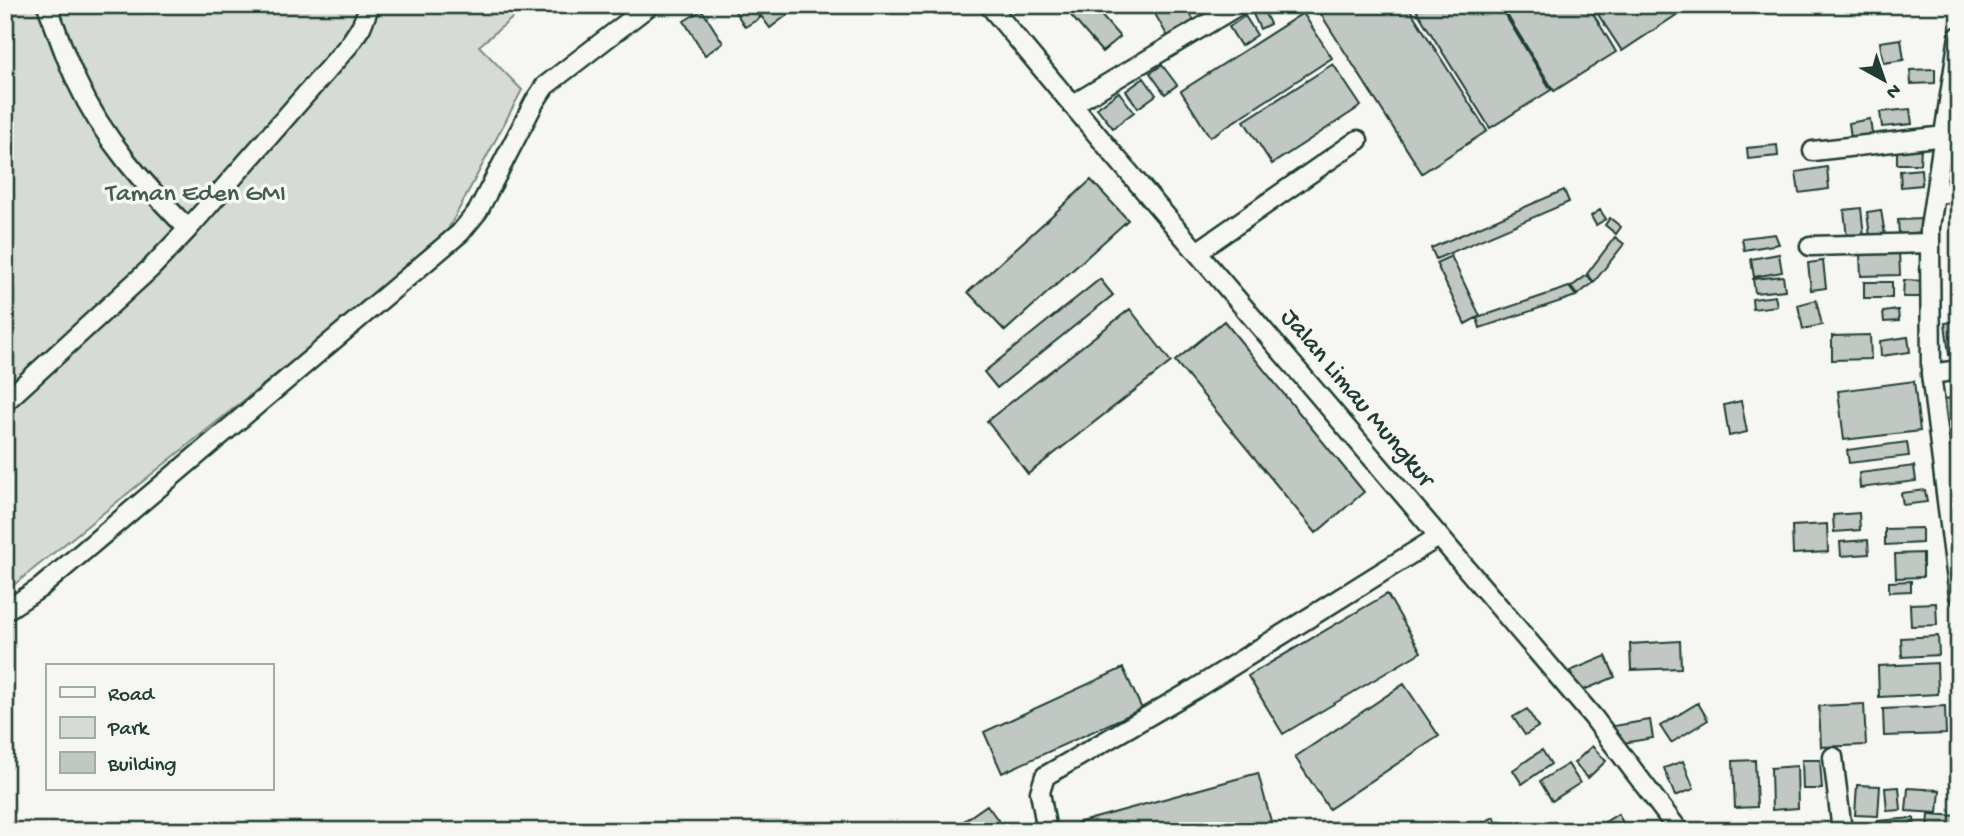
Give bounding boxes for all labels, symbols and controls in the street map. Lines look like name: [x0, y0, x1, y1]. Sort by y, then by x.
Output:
north arrow: [1848, 46, 1918, 116]
text: N: [1881, 78, 1905, 103]
park label: Taman Eden GMI: [104, 180, 286, 211]
street label: Jalan Limau Mungkur: [1272, 303, 1442, 497]
legend: [46, 664, 273, 790]
text: Road: [108, 684, 156, 709]
text: Park: [107, 718, 151, 743]
text: Building: [107, 754, 177, 779]

